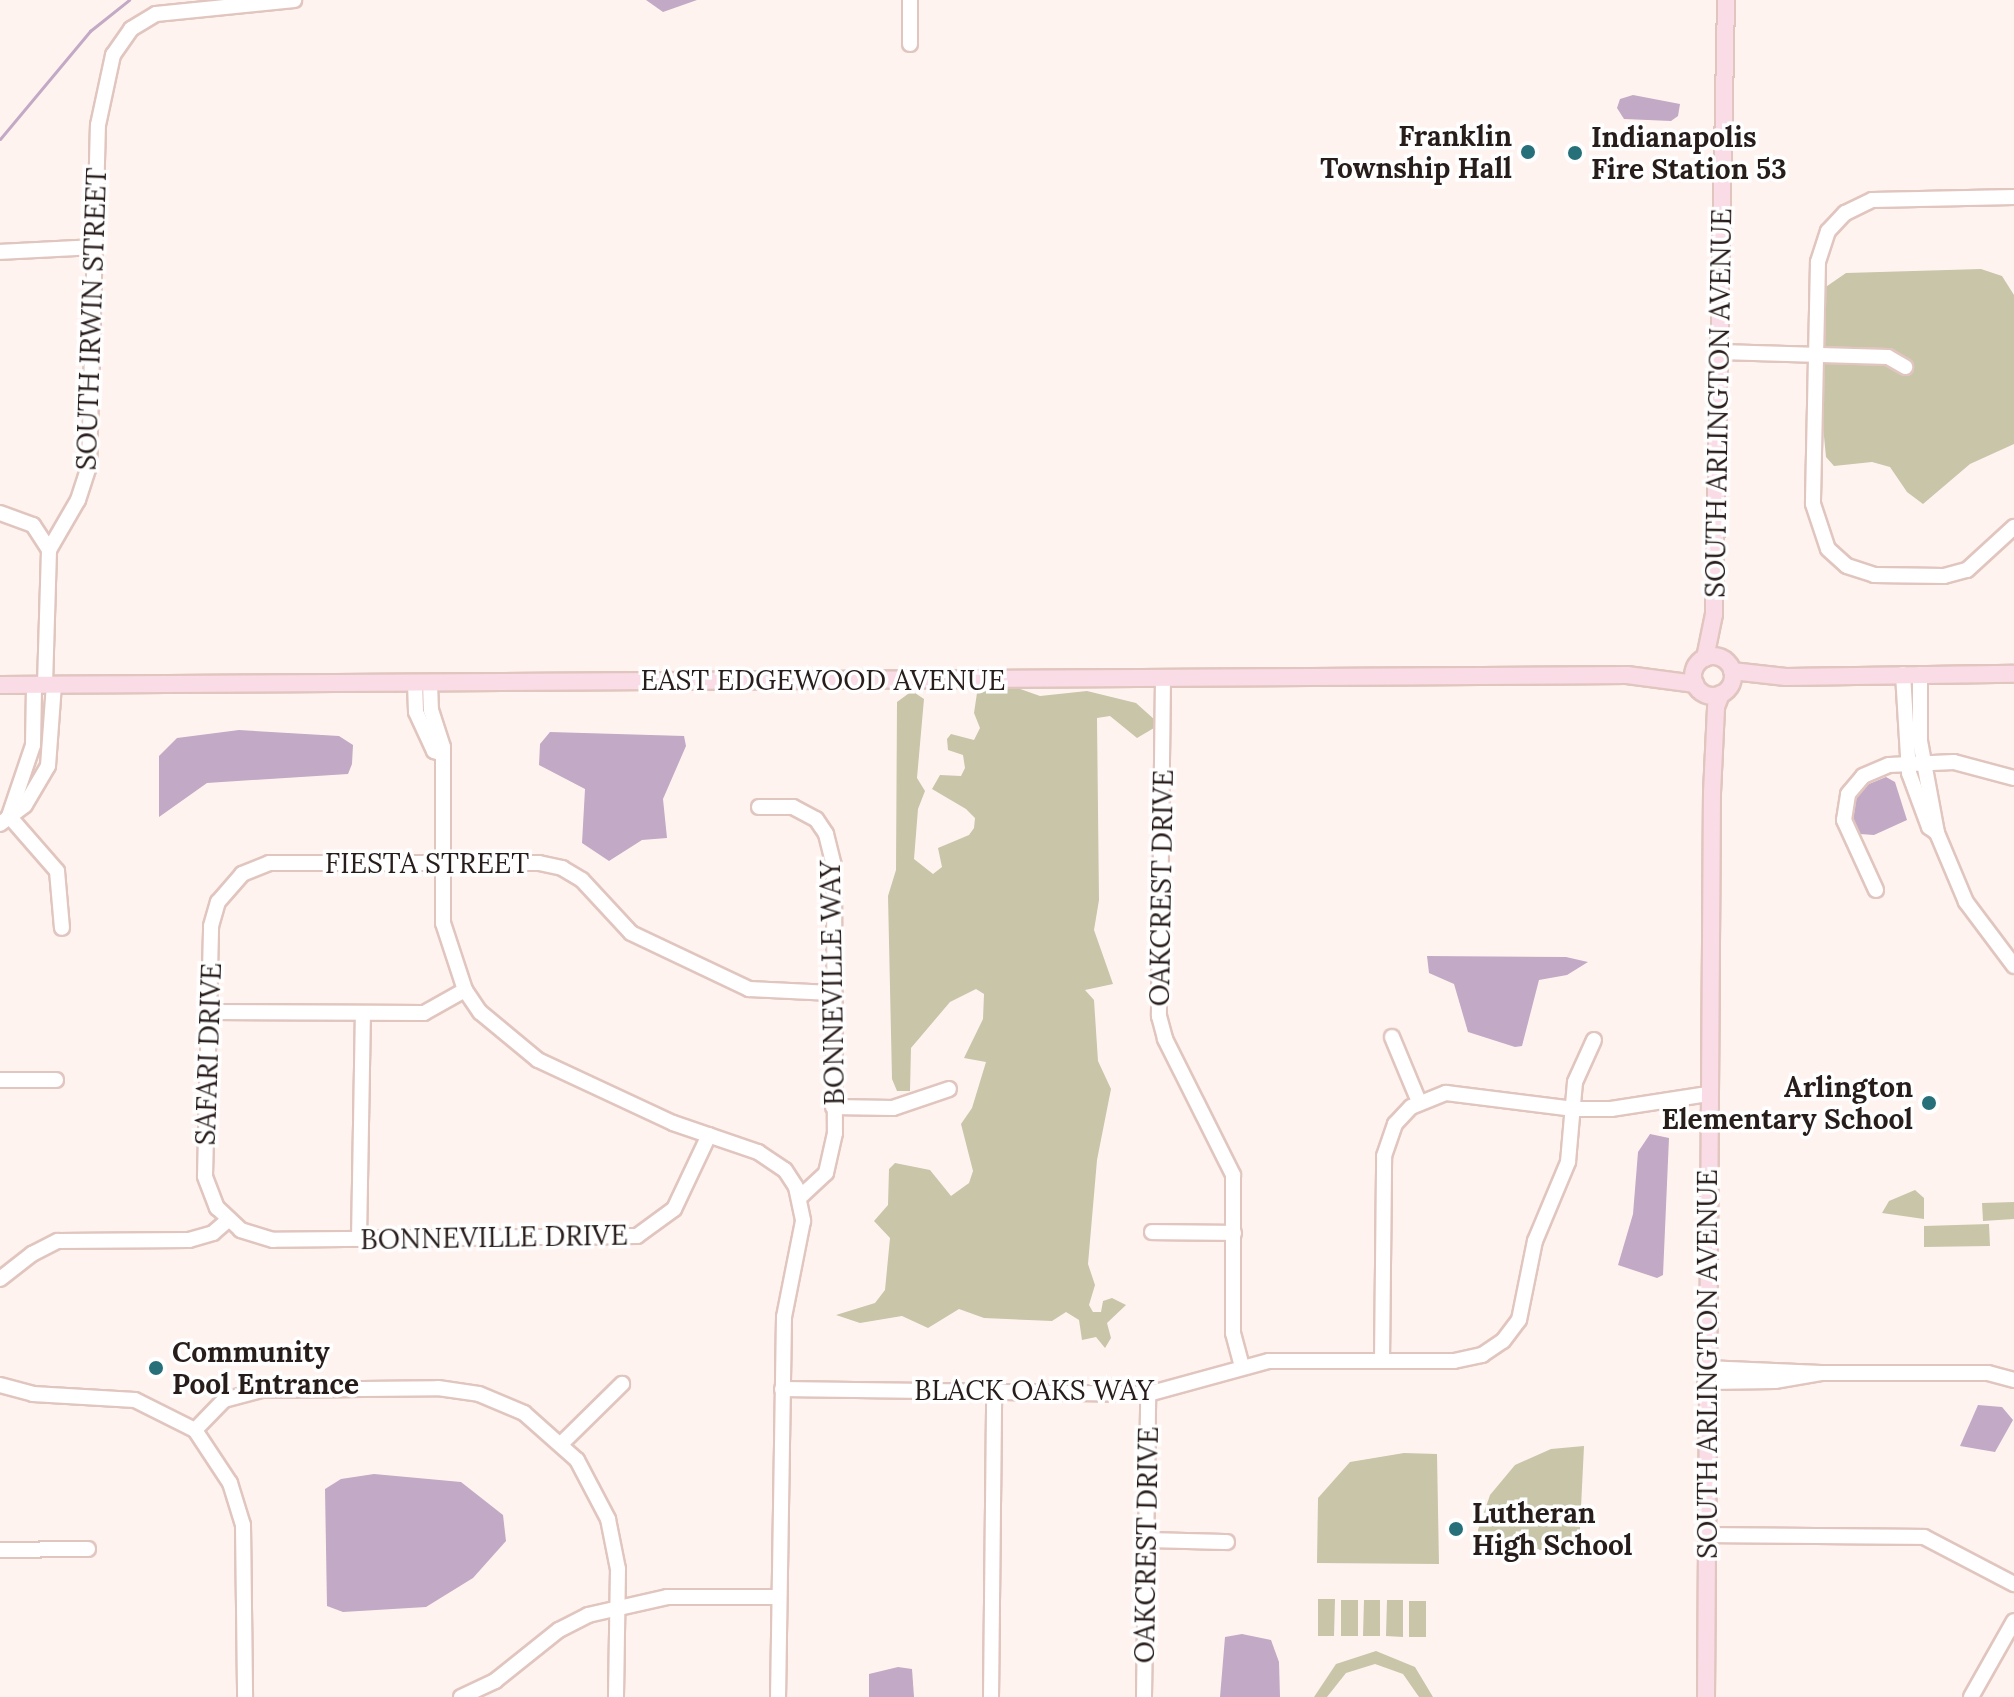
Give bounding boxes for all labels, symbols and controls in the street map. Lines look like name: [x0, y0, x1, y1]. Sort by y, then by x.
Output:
place label: Franklin Township Hall: [1320, 119, 1512, 185]
place label: Indianapolis Fire Station 53: [1591, 120, 1787, 186]
marker: Franklin Township Hall: [1519, 143, 1537, 161]
marker: Indianapolis Fire Station 53: [1566, 144, 1584, 162]
street label: SOUTH IRWIN STREET: [69, 167, 113, 471]
street label: SOUTH ARLINGTON AVENUE: [1698, 208, 1738, 598]
street label: EAST EDGEWOOD AVENUE: [641, 663, 1005, 697]
street label: OAKCREST DRIVE: [1142, 769, 1180, 1007]
street label: FIESTA STREET: [325, 846, 529, 880]
street label: BONNEVILLE WAY: [813, 860, 851, 1106]
street label: SAFARI DRIVE: [188, 962, 228, 1146]
place label: Arlington Elementary School: [1661, 1070, 1913, 1136]
marker: Arlington Elementary School: [1920, 1094, 1938, 1112]
street label: SOUTH ARLINGTON AVENUE: [1690, 1169, 1724, 1559]
street label: BONNEVILLE DRIVE: [360, 1218, 628, 1256]
place label: Community Pool Entrance: [172, 1335, 359, 1401]
marker: Community Pool Entrance: [147, 1359, 165, 1377]
street label: BLACK OAKS WAY: [914, 1373, 1154, 1407]
street label: OAKCREST DRIVE: [1127, 1426, 1165, 1664]
place label: Lutheran High School: [1472, 1496, 1633, 1562]
marker: Lutheran High School: [1447, 1520, 1465, 1538]

